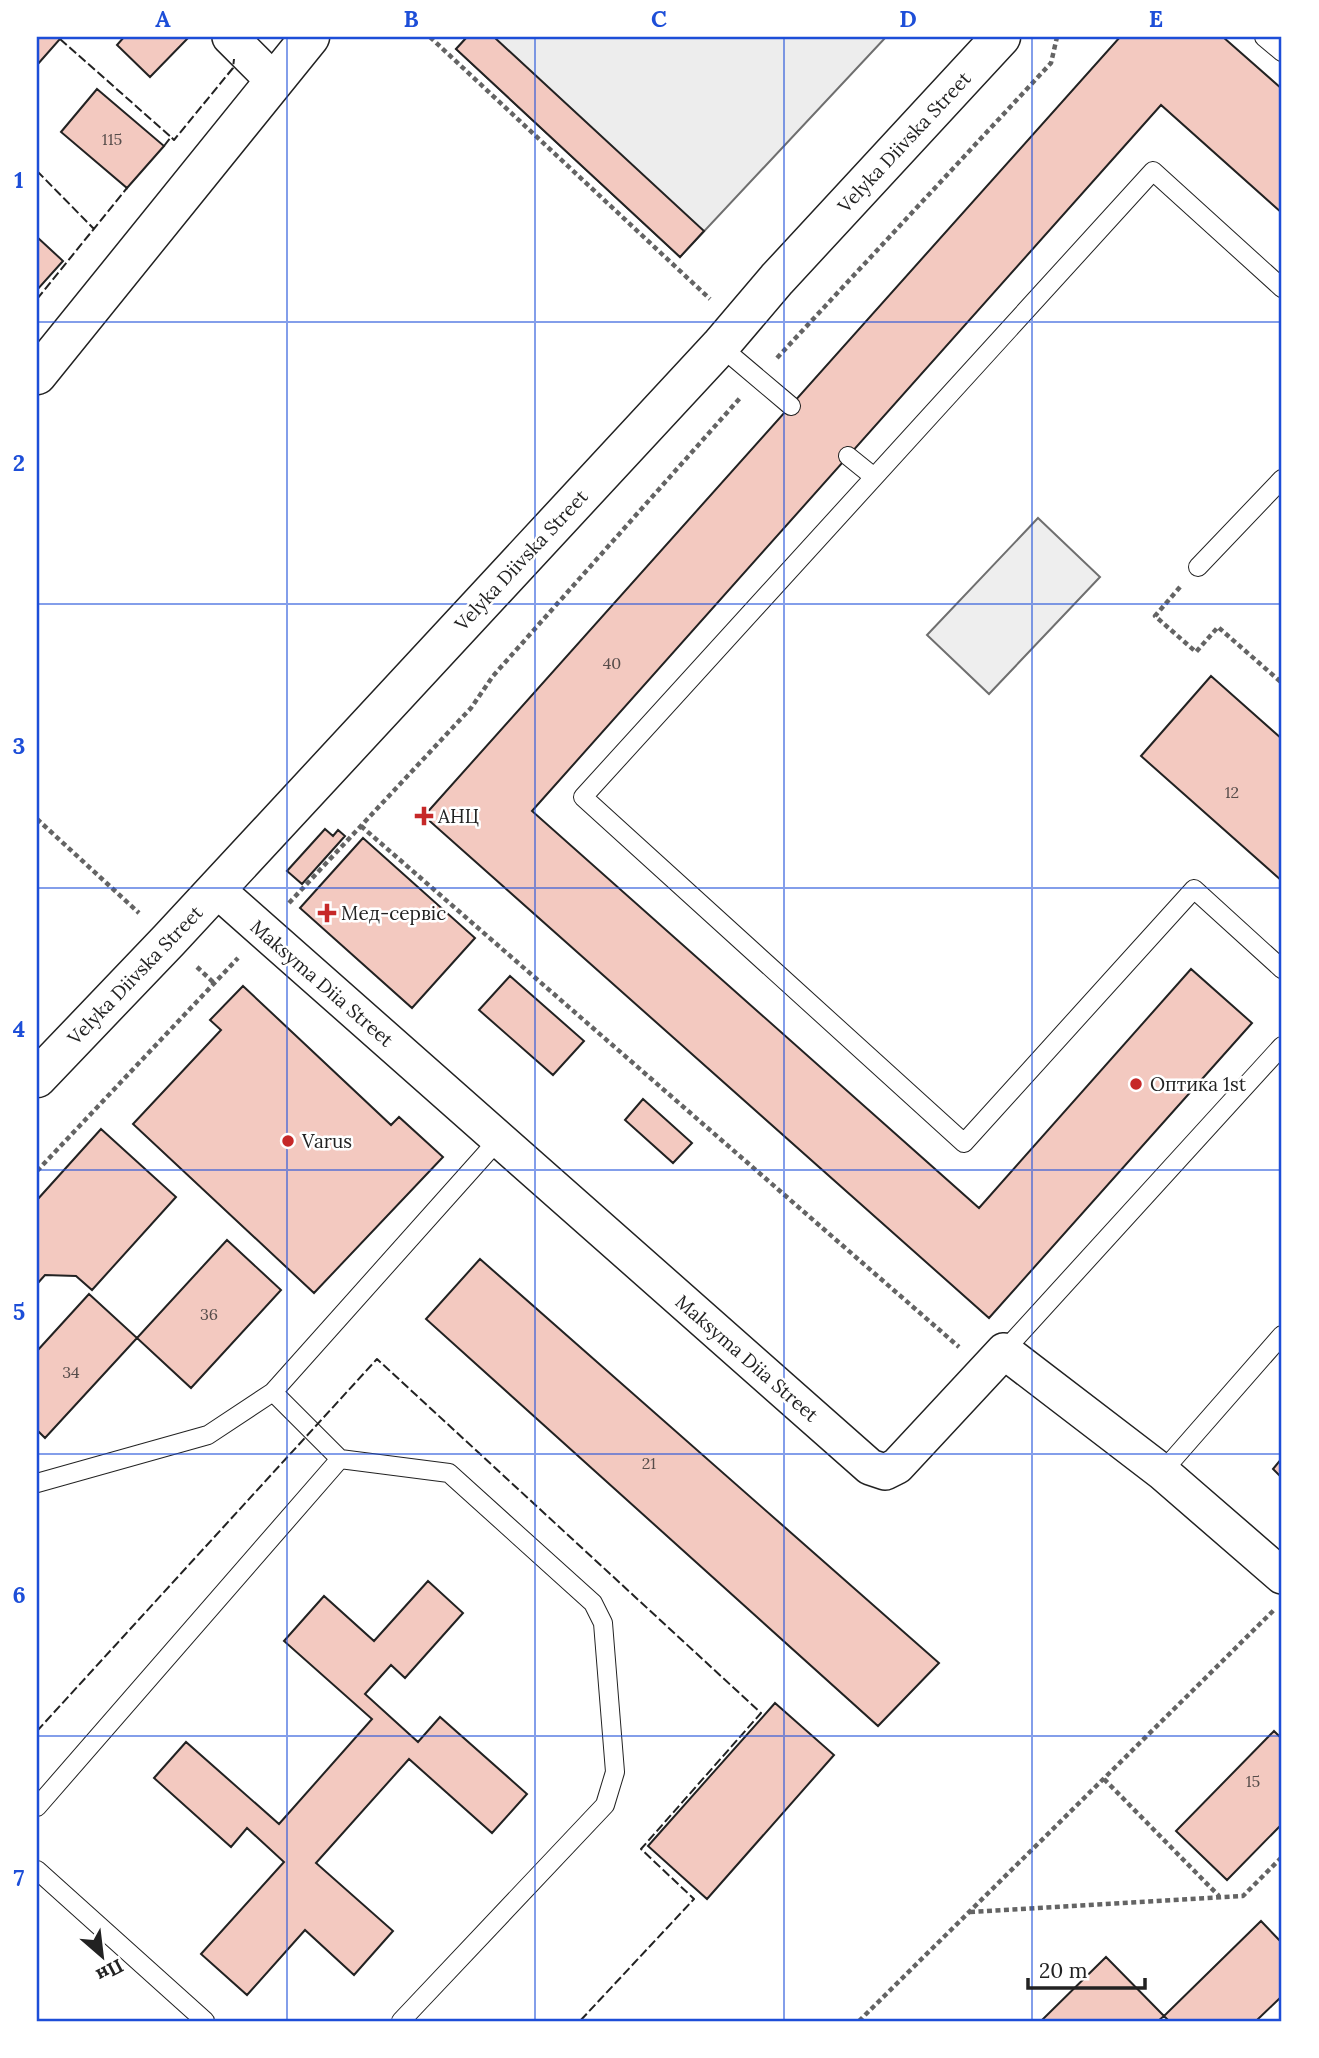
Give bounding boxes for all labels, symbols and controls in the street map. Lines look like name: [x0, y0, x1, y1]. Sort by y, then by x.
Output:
text: A: [155, 4, 171, 33]
text: B: [403, 4, 419, 33]
text: C: [651, 4, 667, 33]
text: D: [899, 4, 917, 33]
text: E: [1149, 4, 1163, 33]
street label: Velyka Diivska Street: [832, 66, 976, 218]
house number: 115: [102, 129, 122, 149]
text: 1: [14, 165, 24, 194]
text: 2: [13, 448, 25, 477]
street label: Velyka Diivska Street: [449, 484, 593, 636]
house number: 40: [603, 653, 621, 673]
text: 3: [13, 731, 25, 760]
house number: 12: [1225, 782, 1239, 802]
place label: АНЦ: [437, 804, 479, 828]
marker: АНЦ: [416, 808, 432, 824]
street label: Velyka Diivska Street: [62, 900, 208, 1050]
place label: Мед-сервіс: [341, 901, 446, 925]
marker: Мед-сервіс: [319, 905, 335, 921]
street label: Maksyma Diia Street: [246, 914, 399, 1052]
text: 4: [13, 1014, 25, 1043]
place label: Оптика 1st: [1150, 1072, 1247, 1096]
marker: Оптика 1st: [1128, 1076, 1144, 1092]
place label: Varus: [301, 1129, 352, 1153]
marker: Varus: [280, 1133, 296, 1149]
street label: Maksyma Diia Street: [671, 1289, 824, 1427]
text: 5: [13, 1297, 25, 1326]
house number: 36: [200, 1304, 218, 1324]
house number: 34: [62, 1362, 80, 1382]
house number: 21: [642, 1453, 656, 1473]
text: 6: [12, 1580, 26, 1609]
house number: 15: [1246, 1771, 1260, 1791]
text: 7: [14, 1863, 25, 1892]
north arrow: [66, 1922, 136, 1992]
scale bar: [1028, 1946, 1146, 1990]
text: Пн: [92, 1954, 128, 1988]
text: 20 m: [1039, 1957, 1088, 1984]

